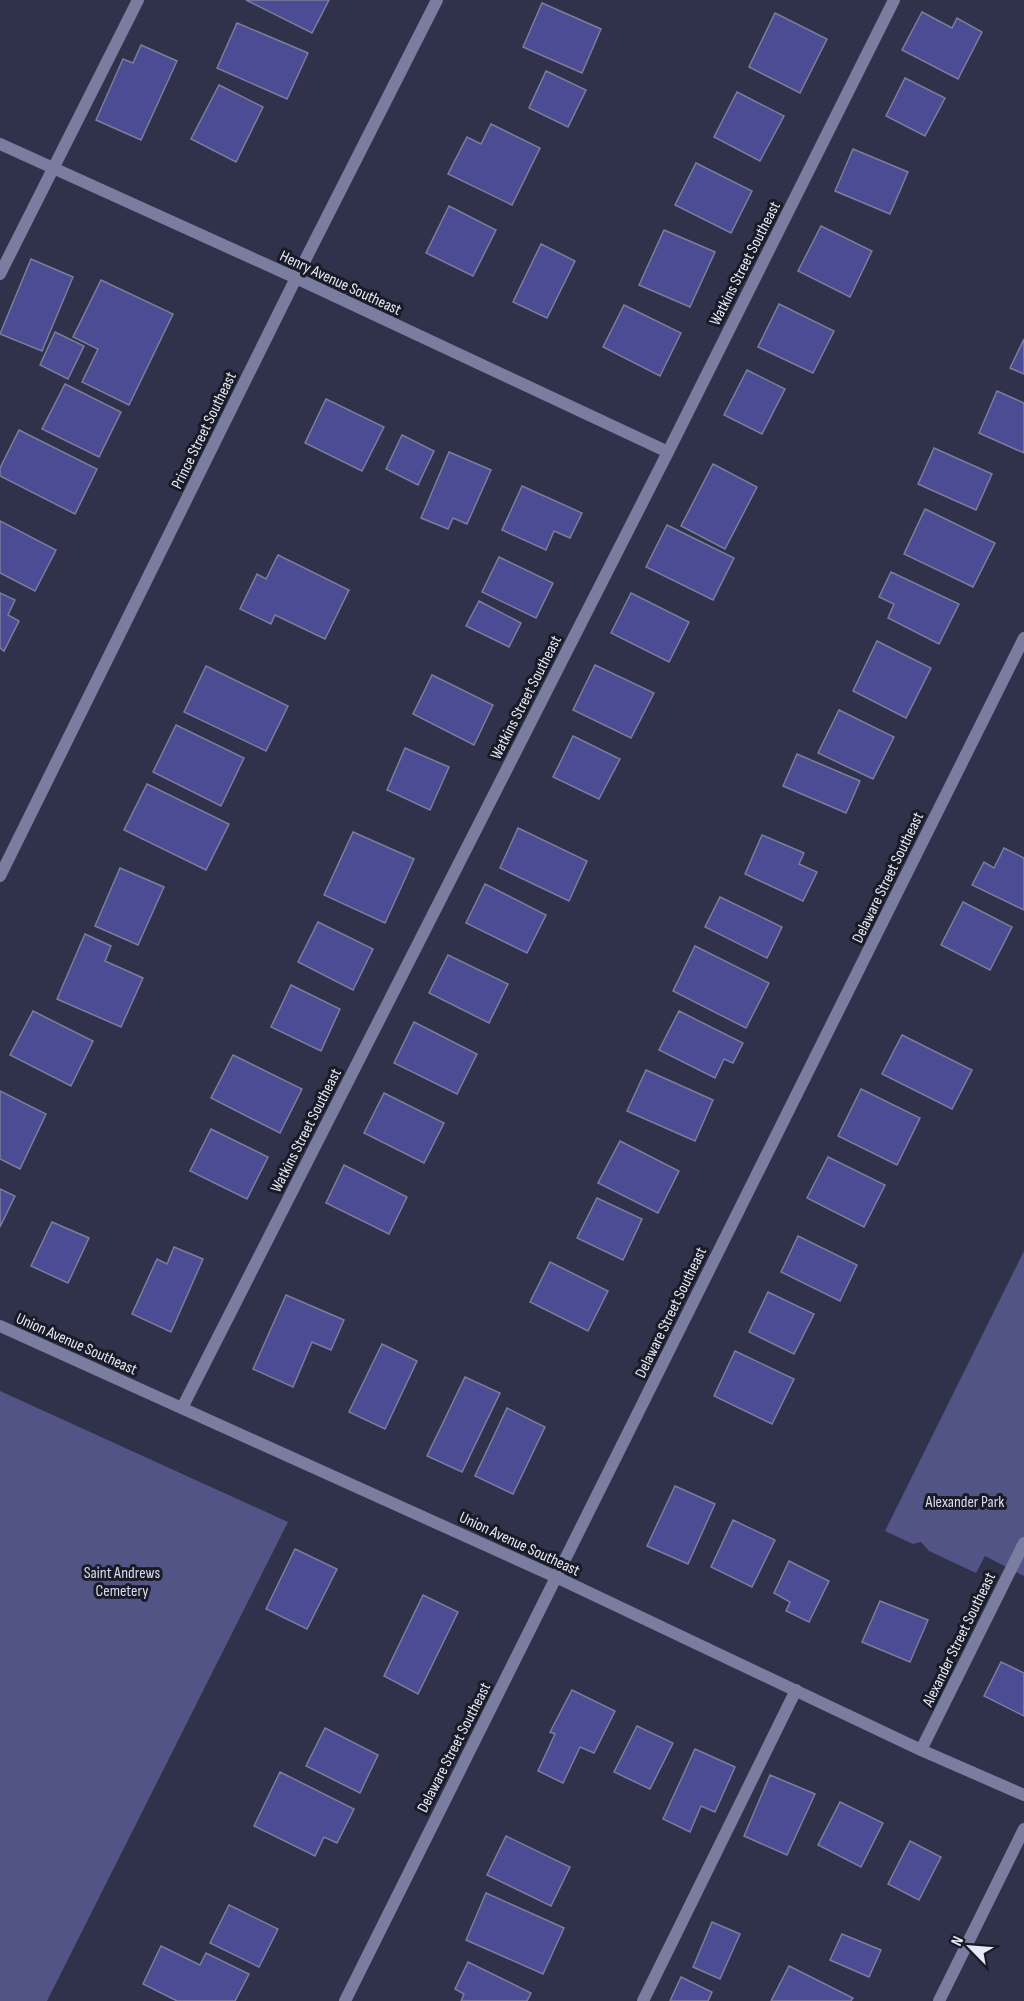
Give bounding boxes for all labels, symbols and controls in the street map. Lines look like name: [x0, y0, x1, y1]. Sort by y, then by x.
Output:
street label: Watkins Street Southeast: [706, 198, 785, 329]
street label: Henry Avenue Southeast: [277, 247, 404, 320]
street label: Prince Street Southeast: [168, 369, 241, 492]
street label: Watkins Street Southeast: [487, 632, 566, 763]
street label: Delaware Street Southeast: [848, 809, 928, 946]
street label: Watkins Street Southeast: [267, 1065, 346, 1196]
street label: Delaware Street Southeast: [631, 1244, 711, 1381]
street label: Union Avenue Southeast: [13, 1309, 140, 1380]
park label: Alexander Park: [925, 1493, 1004, 1512]
street label: Union Avenue Southeast: [456, 1508, 583, 1581]
park label: Saint Andrews Cemetery: [84, 1564, 160, 1601]
street label: Alexander Street Southeast: [918, 1569, 1000, 1711]
street label: Delaware Street Southeast: [413, 1680, 495, 1816]
north arrow: [940, 1917, 1000, 1977]
text: N: [947, 1933, 968, 1949]

